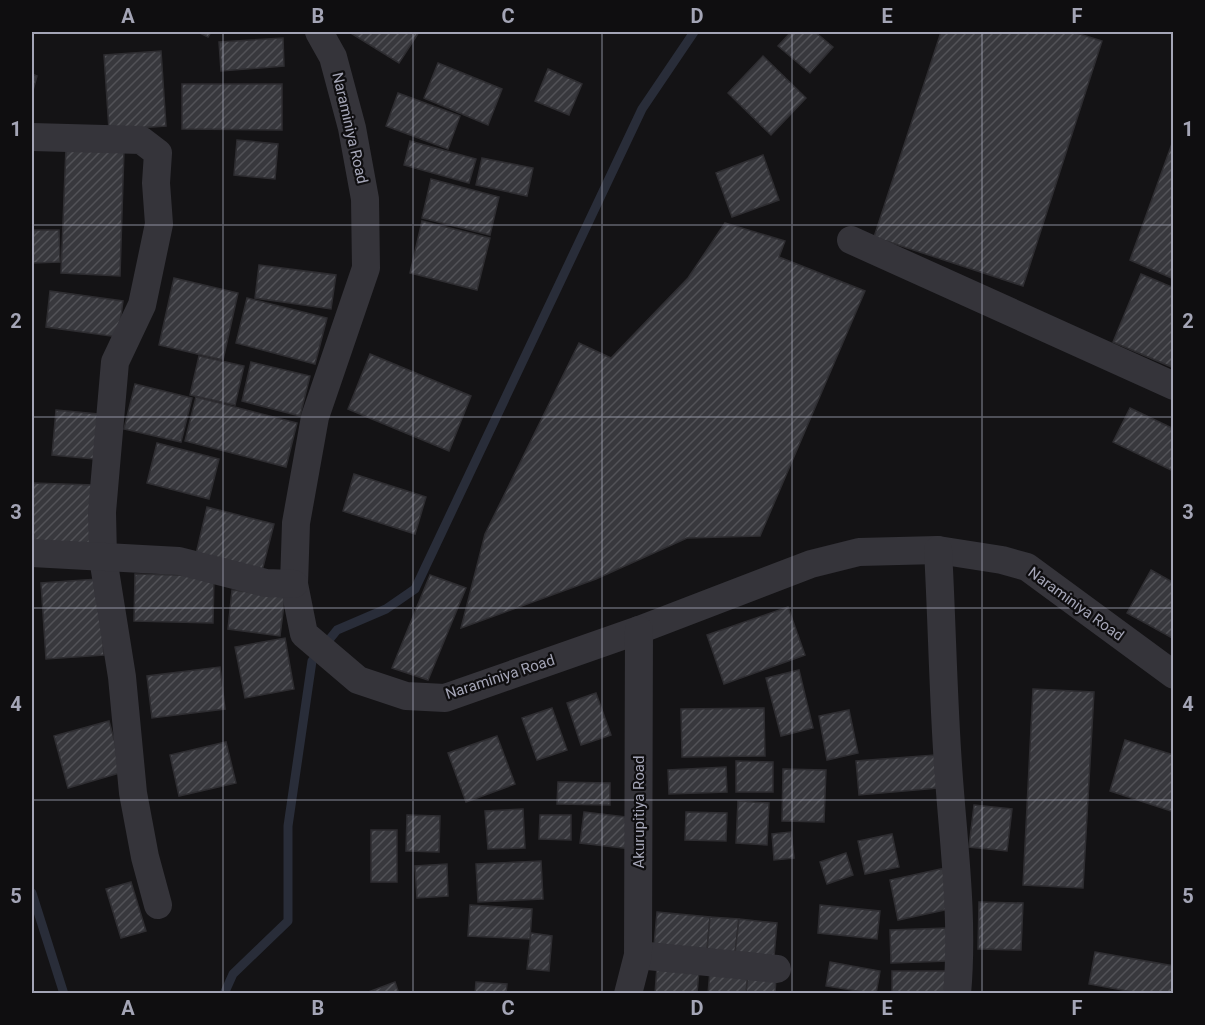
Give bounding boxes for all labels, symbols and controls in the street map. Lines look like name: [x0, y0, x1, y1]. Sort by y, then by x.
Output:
text: A: [121, 4, 135, 28]
text: B: [312, 4, 324, 28]
text: C: [501, 4, 515, 28]
text: D: [691, 4, 704, 28]
text: E: [881, 4, 893, 28]
text: F: [1072, 4, 1083, 28]
street label: Naraminiya Road: [328, 71, 372, 185]
text: 1: [10, 117, 22, 141]
text: 1: [1182, 117, 1194, 141]
text: 2: [10, 309, 22, 333]
text: 2: [1182, 309, 1194, 333]
text: 3: [10, 500, 22, 524]
text: 3: [1182, 500, 1194, 524]
street label: Naraminiya Road: [1025, 563, 1127, 645]
street label: Naraminiya Road: [443, 651, 557, 703]
text: 4: [10, 692, 22, 716]
text: 4: [1182, 692, 1194, 716]
street label: Akurupitiya Road: [630, 756, 648, 868]
text: 5: [10, 884, 22, 908]
text: 5: [1182, 884, 1194, 908]
text: A: [121, 996, 135, 1020]
text: B: [312, 996, 324, 1020]
text: C: [501, 996, 515, 1020]
text: D: [691, 996, 704, 1020]
text: E: [881, 996, 893, 1020]
text: F: [1072, 996, 1083, 1020]

